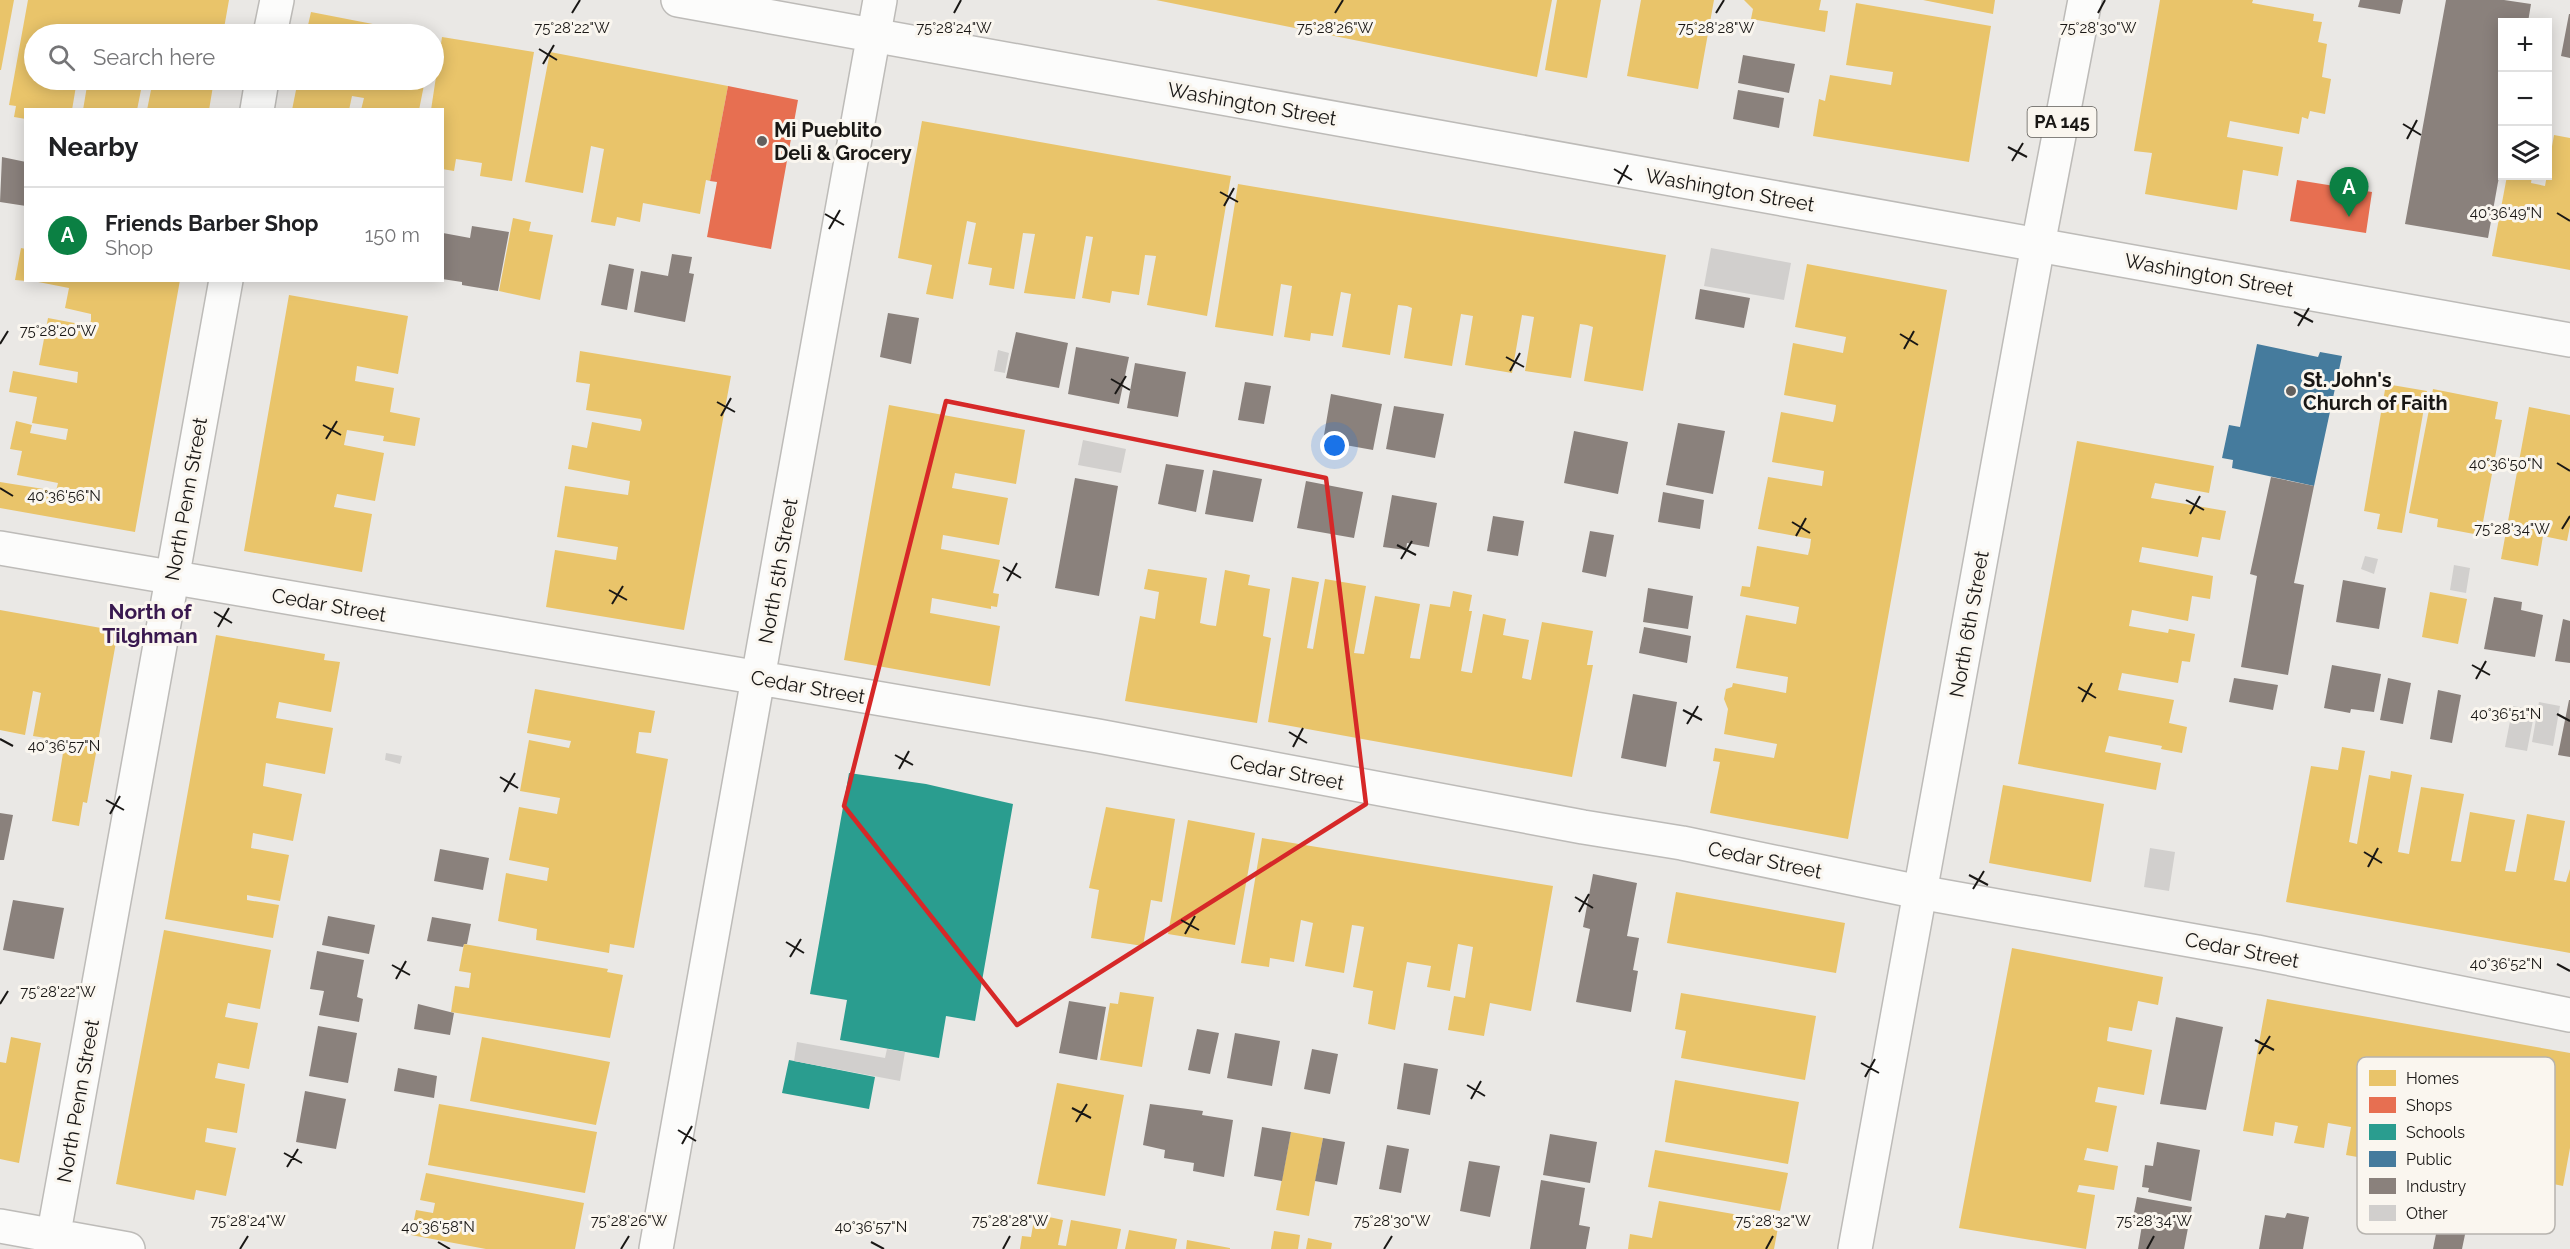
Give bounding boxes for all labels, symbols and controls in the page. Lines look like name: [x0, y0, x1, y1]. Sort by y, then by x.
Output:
map controls: [2498, 18, 2552, 180]
button: +: [2498, 18, 2552, 72]
text: 75°28'22"W: [534, 19, 610, 37]
text: 75°28'24"W: [916, 19, 992, 37]
text: 75°28'26"W: [1297, 19, 1374, 37]
text: 75°28'28"W: [1678, 19, 1754, 37]
text: 75°28'30"W: [2060, 19, 2137, 37]
search box: [24, 24, 444, 90]
icon: search: [45, 41, 78, 74]
text: Search here: [93, 44, 215, 70]
button: −: [2498, 72, 2552, 126]
street label: Washington Street: [1166, 77, 1339, 131]
road number: PA 145: [2028, 107, 2096, 137]
place label: Mi Pueblito Deli & Grocery: [774, 118, 912, 165]
button: layers: [2498, 126, 2552, 180]
text: Nearby: [48, 132, 138, 162]
marker: Mi Pueblito Deli & Grocery: [755, 134, 769, 148]
street label: Washington Street: [1644, 163, 1817, 217]
pin: A: [2330, 168, 2368, 217]
text: 40°36'49"N: [2470, 204, 2542, 222]
text: Friends Barber Shop: [105, 210, 319, 236]
text: A: [61, 223, 74, 247]
text: 150 m: [365, 223, 420, 247]
text: Shop: [105, 236, 153, 260]
street label: Washington Street: [2123, 248, 2296, 302]
text: 75°28'20"W: [20, 322, 97, 340]
place label: St. John's Church of Faith: [2303, 368, 2448, 415]
marker: St. John's Church of Faith: [2284, 384, 2298, 398]
street label: North Penn Street: [160, 415, 212, 583]
your location: [1320, 431, 1349, 460]
text: 40°36'50"N: [2469, 455, 2543, 473]
text: 40°36'56"N: [27, 487, 101, 505]
street label: North 5th Street: [753, 496, 803, 646]
text: 75°28'34"W: [2474, 520, 2550, 538]
street label: North 6th Street: [1944, 548, 1994, 699]
street label: Cedar Street: [270, 583, 388, 627]
district label: North of Tilghman: [102, 599, 198, 648]
street label: Cedar Street: [749, 665, 867, 709]
text: 40°36'51"N: [2471, 705, 2541, 723]
text: 40°36'57"N: [28, 737, 100, 755]
street label: Cedar Street: [1228, 749, 1346, 795]
street label: Cedar Street: [1706, 836, 1824, 884]
street label: Cedar Street: [2183, 927, 2301, 973]
text: 40°36'52"N: [2470, 955, 2542, 973]
text: 75°28'22"W: [20, 983, 96, 1001]
street label: North Penn Street: [52, 1017, 104, 1185]
legend: [2357, 1057, 2555, 1234]
text: Homes: [2406, 1069, 2459, 1088]
text: Shops: [2406, 1096, 2452, 1115]
text: Schools: [2406, 1123, 2465, 1142]
text: Public: [2406, 1150, 2452, 1169]
text: Industry: [2406, 1177, 2466, 1196]
text: Other: [2406, 1204, 2448, 1223]
text: 75°28'24"W: [210, 1212, 286, 1230]
text: 75°28'26"W: [591, 1212, 668, 1230]
text: 75°28'28"W: [972, 1212, 1048, 1230]
text: 75°28'30"W: [1354, 1212, 1431, 1230]
text: 75°28'32"W: [1735, 1212, 1811, 1230]
text: 75°28'34"W: [2116, 1212, 2192, 1230]
text: 40°36'58"N: [401, 1218, 475, 1236]
text: 40°36'57"N: [835, 1218, 907, 1236]

